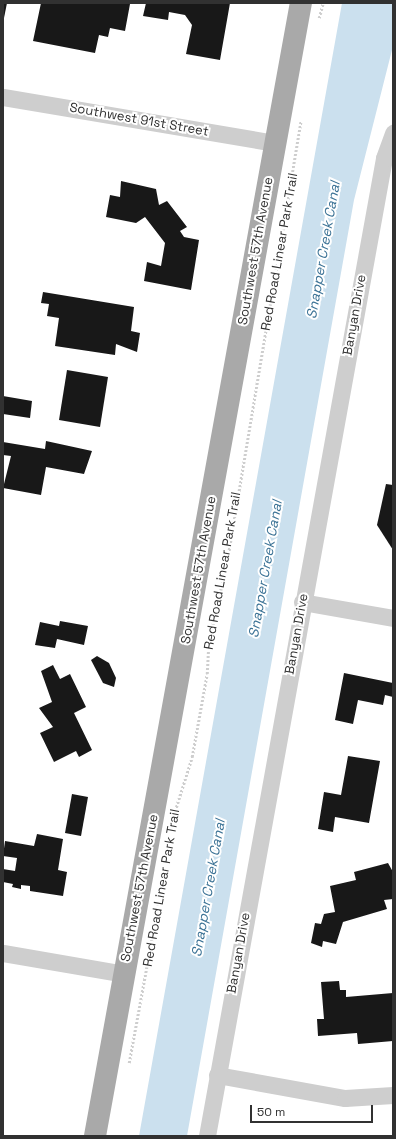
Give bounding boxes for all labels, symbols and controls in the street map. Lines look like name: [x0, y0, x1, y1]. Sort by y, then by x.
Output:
street label: Southwest 91st Street: [68, 100, 210, 140]
street label: Red Road Linear Park Trail: [258, 172, 302, 332]
street label: Southwest 57th Avenue: [235, 176, 277, 326]
water label: Snapper Creek Canal: [303, 180, 343, 320]
street label: Banyan Drive: [340, 273, 370, 357]
street label: Red Road Linear Park Trail: [201, 491, 245, 651]
street label: Southwest 57th Avenue: [178, 495, 220, 645]
water label: Snapper Creek Canal: [245, 499, 285, 639]
street label: Banyan Drive: [282, 592, 312, 676]
street label: Red Road Linear Park Trail: [140, 808, 184, 968]
street label: Southwest 57th Avenue: [118, 813, 162, 963]
water label: Snapper Creek Canal: [188, 818, 228, 958]
street label: Banyan Drive: [224, 911, 254, 995]
scale bar: [252, 1097, 375, 1123]
text: 50 m: [257, 1104, 285, 1120]

